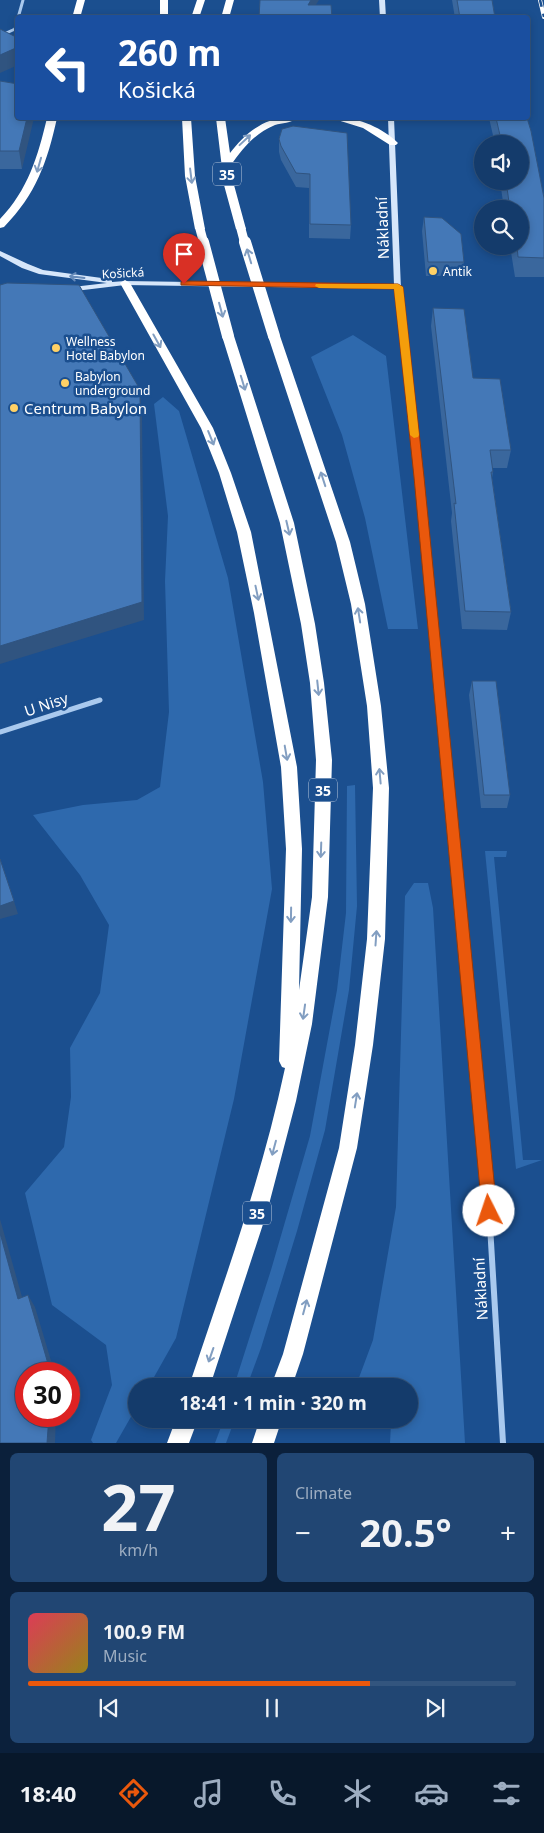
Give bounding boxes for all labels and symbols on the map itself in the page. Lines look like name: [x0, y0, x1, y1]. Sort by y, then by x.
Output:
one-way arrow: [239, 134, 251, 146]
one-way arrow: [34, 156, 44, 172]
road number: 35: [213, 162, 241, 185]
one-way arrow: [186, 168, 196, 184]
street label: Nákladní: [371, 195, 393, 260]
pin: [163, 233, 205, 284]
one-way arrow: [244, 249, 254, 265]
street label: Košická: [101, 263, 145, 283]
place label: Antik: [443, 263, 473, 280]
marker: Antik: [427, 265, 439, 277]
one-way arrow: [69, 272, 85, 282]
one-way arrow: [217, 301, 227, 317]
place label: Wellness Hotel Babylon: [66, 333, 145, 364]
one-way arrow: [152, 333, 162, 348]
marker: Wellness Hotel Babylon: [50, 342, 62, 354]
place label: Babylon underground: [75, 368, 150, 399]
one-way arrow: [238, 375, 248, 391]
marker: Babylon underground: [59, 377, 71, 389]
place label: Centrum Babylon: [24, 398, 147, 418]
marker: Centrum Babylon: [8, 402, 20, 414]
one-way arrow: [207, 429, 216, 445]
one-way arrow: [317, 472, 327, 488]
one-way arrow: [284, 520, 293, 536]
one-way arrow: [252, 585, 262, 601]
one-way arrow: [354, 607, 364, 623]
one-way arrow: [313, 680, 323, 696]
street label: U Nisy: [22, 687, 71, 720]
one-way arrow: [282, 745, 291, 761]
one-way arrow: [375, 768, 385, 784]
road number: 35: [309, 778, 337, 802]
one-way arrow: [316, 842, 326, 858]
one-way arrow: [287, 907, 296, 923]
one-way arrow: [371, 931, 380, 947]
one-way arrow: [299, 1003, 309, 1019]
one-way arrow: [351, 1092, 361, 1108]
one-way arrow: [269, 1140, 278, 1156]
position arrow: [462, 1184, 514, 1236]
road number: 35: [243, 1202, 271, 1224]
street label: Nákladní: [468, 1256, 492, 1321]
one-way arrow: [301, 1299, 311, 1315]
one-way arrow: [206, 1347, 215, 1362]
speed limit sign: 30: [15, 1362, 80, 1427]

